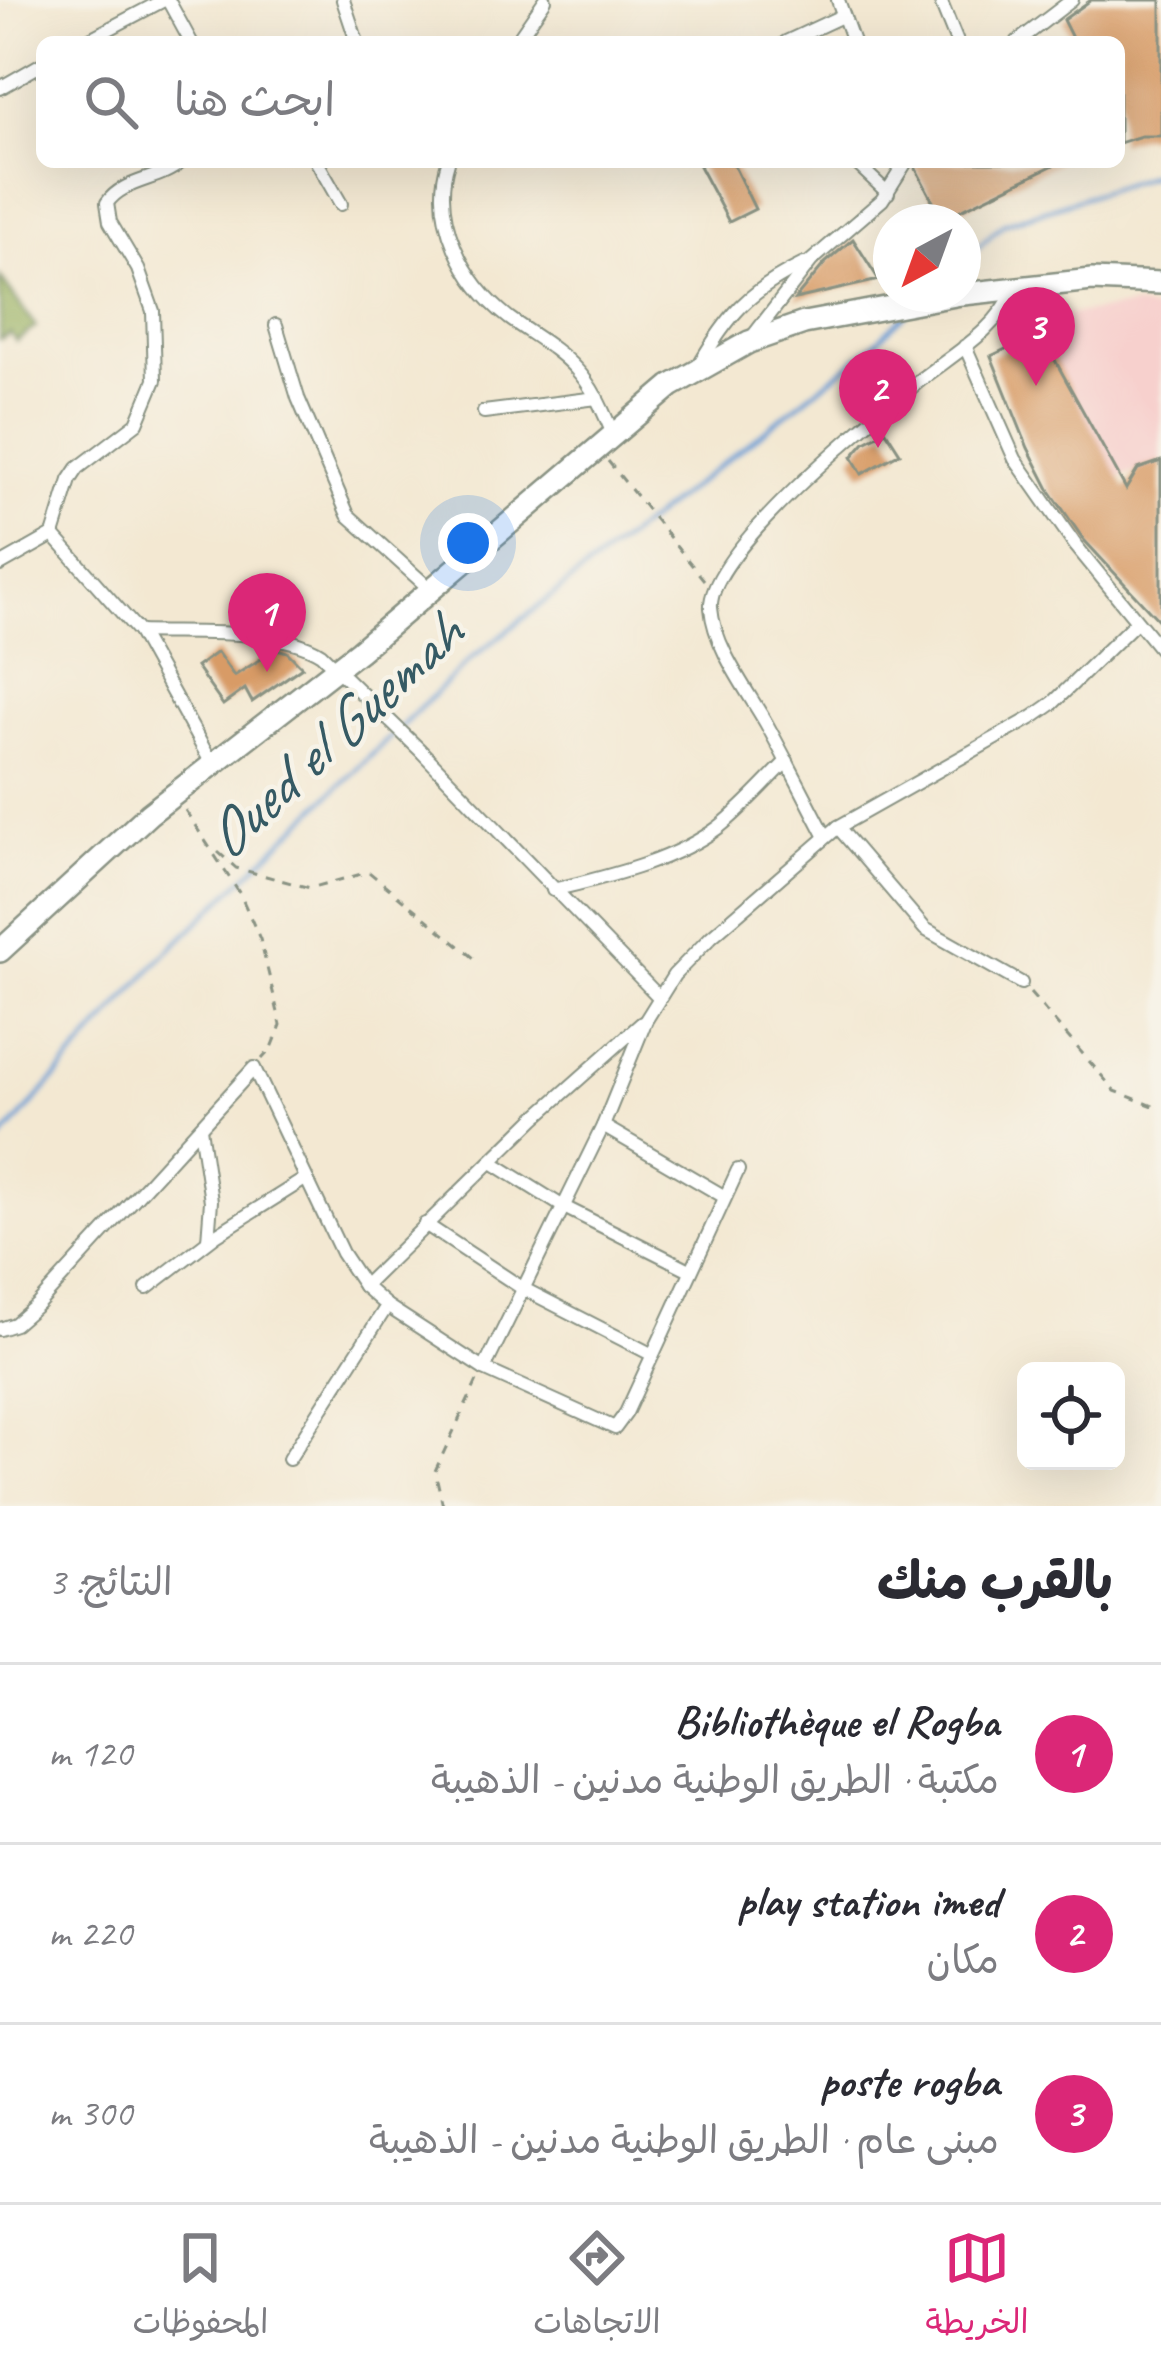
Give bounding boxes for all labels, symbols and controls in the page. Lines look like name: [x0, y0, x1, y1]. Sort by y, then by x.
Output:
search box: [36, 36, 1125, 168]
icon: search: [78, 69, 144, 135]
text: ابحث هنا: [174, 72, 335, 129]
north arrow: [873, 204, 981, 312]
pin: 3: [997, 287, 1075, 386]
pin: 2: [839, 349, 917, 448]
your location: [438, 513, 498, 573]
pin: 1: [228, 573, 306, 672]
water label: Oued el Guemah: [187, 593, 483, 876]
map controls: [1017, 1362, 1125, 1470]
button: locate: [1017, 1362, 1125, 1470]
text: بالقرب منك: [877, 1549, 1113, 1613]
text: النتائج: 3: [48, 1558, 173, 1607]
text: Bibliothèque el Rogba: [674, 1693, 999, 1750]
text: 120 m: [48, 1729, 132, 1778]
text: 1: [1065, 1729, 1083, 1778]
text: مكتبة · الطريق الوطنية مدنين - الذهيبة: [431, 1756, 999, 1805]
text: play station imed: [738, 1873, 999, 1930]
text: 220 m: [48, 1909, 132, 1958]
text: 2: [1065, 1909, 1083, 1958]
text: مكان: [927, 1936, 999, 1985]
text: poste rogba: [820, 2053, 999, 2110]
text: 300 m: [48, 2089, 132, 2138]
text: 3: [1065, 2089, 1083, 2138]
text: مبنى عام · الطريق الوطنية مدنين - الذهيبة: [369, 2116, 999, 2165]
tab: المحفوظات: [132, 2225, 268, 2351]
tab: الاتجاهات: [533, 2225, 661, 2351]
tab: الخريطة: [926, 2225, 1029, 2351]

